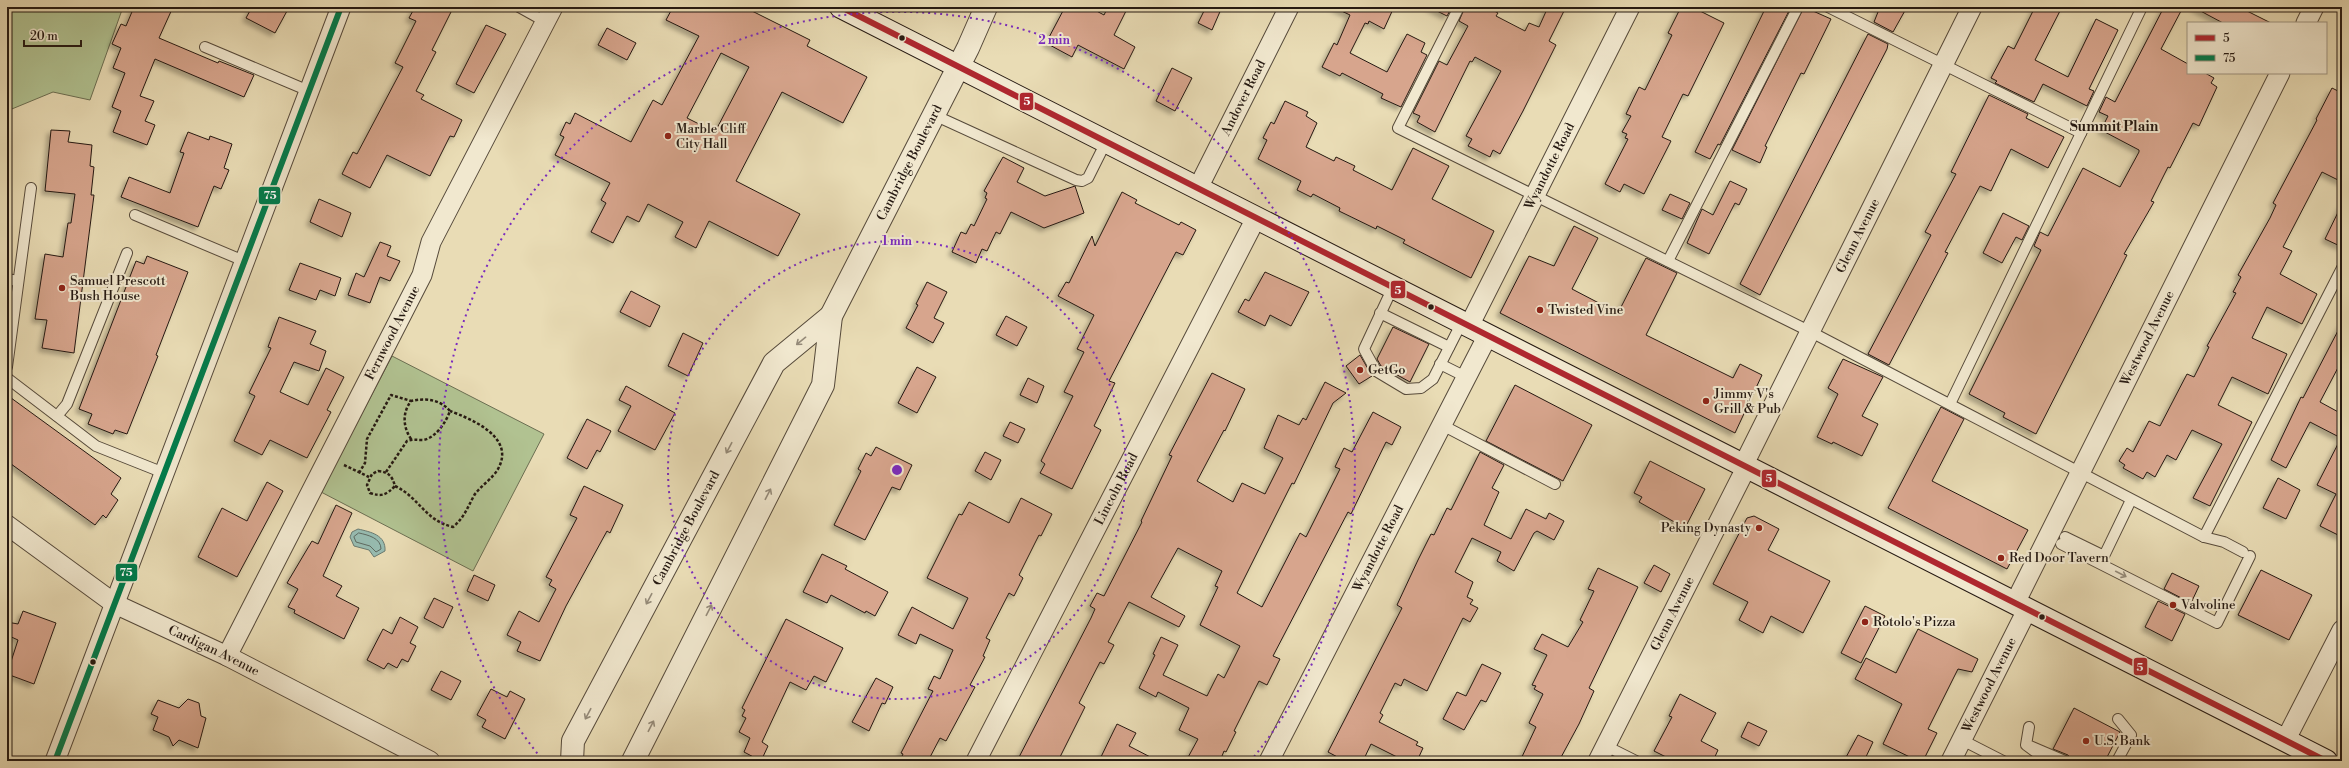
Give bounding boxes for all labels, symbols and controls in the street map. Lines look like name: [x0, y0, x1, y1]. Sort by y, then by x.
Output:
scale bar: [24, 22, 81, 48]
legend: [2187, 22, 2327, 74]
text: 20 m: [30, 29, 58, 44]
text: 5: [2223, 31, 2230, 46]
unlabelled marker: [897, 33, 907, 43]
text: 2 min: [1038, 33, 1070, 48]
text: 75: [2223, 51, 2236, 66]
street label: Andover Road: [1217, 57, 1269, 139]
line badge: 5: [1019, 92, 1034, 111]
text: 5: [1024, 95, 1031, 109]
street label: Cambridge Boulevard: [873, 101, 946, 223]
district label: Summit Plain: [2070, 118, 2159, 136]
street label: Wyandotte Road: [1521, 120, 1579, 213]
place label: Marble Cliff City Hall: [676, 121, 746, 152]
marker: Marble Cliff City Hall: [663, 131, 673, 141]
line badge: 75: [258, 186, 281, 205]
text: 75: [263, 189, 277, 203]
street label: Glenn Avenue: [1833, 196, 1883, 276]
text: 1 min: [882, 234, 913, 249]
place label: Samuel Prescott Bush House: [69, 273, 166, 304]
line badge: 5: [1390, 280, 1406, 299]
street label: Fernwood Avenue: [362, 282, 423, 383]
marker: Samuel Prescott Bush House: [57, 283, 67, 293]
text: 5: [1395, 284, 1402, 298]
street label: Westwood Avenue: [2116, 288, 2178, 389]
unlabelled marker: [1426, 302, 1436, 312]
place label: Twisted Vine: [1548, 302, 1624, 318]
marker: Twisted Vine: [1535, 305, 1545, 315]
one-way arrow: [795, 337, 806, 346]
place label: GetGo: [1368, 362, 1406, 378]
marker: GetGo: [1355, 365, 1365, 375]
place label: Jimmy V's Grill & Pub: [1713, 386, 1781, 417]
marker: Jimmy V's Grill & Pub: [1701, 396, 1711, 406]
one-way arrow: [725, 441, 733, 453]
street label: Lincoln Road: [1091, 450, 1142, 528]
centre of rings: [890, 463, 904, 477]
street label: Cambridge Boulevard: [649, 467, 724, 588]
line badge: 5: [1761, 469, 1777, 488]
text: 5: [1766, 472, 1773, 486]
one-way arrow: [765, 488, 772, 500]
street label: Wyandotte Road: [1349, 502, 1407, 595]
place label: Peking Dynasty: [1661, 520, 1752, 536]
marker: Peking Dynasty: [1754, 523, 1764, 533]
place label: Red Door Tavern: [2009, 550, 2109, 566]
marker: Red Door Tavern: [1996, 553, 2006, 563]
line badge: 75: [115, 563, 138, 582]
text: 75: [119, 566, 133, 580]
one-way arrow: [2115, 571, 2127, 578]
street label: Glenn Avenue: [1647, 574, 1698, 654]
one-way arrow: [644, 593, 652, 605]
place label: Valvoline: [2180, 597, 2236, 613]
marker: Valvoline: [2168, 600, 2178, 610]
one-way arrow: [706, 604, 714, 616]
unlabelled marker: [2037, 612, 2047, 622]
place label: Rotolo's Pizza: [1873, 614, 1956, 630]
marker: Rotolo's Pizza: [1860, 617, 1870, 627]
street label: Cardigan Avenue: [166, 622, 262, 680]
street label: Westwood Avenue: [1958, 634, 2020, 736]
unlabelled marker: [88, 657, 98, 667]
line badge: 5: [2133, 657, 2148, 676]
text: 5: [2137, 661, 2144, 675]
one-way arrow: [583, 708, 591, 720]
one-way arrow: [648, 720, 655, 732]
place label: U.S. Bank: [2094, 733, 2151, 749]
marker: U.S. Bank: [2081, 736, 2091, 746]

